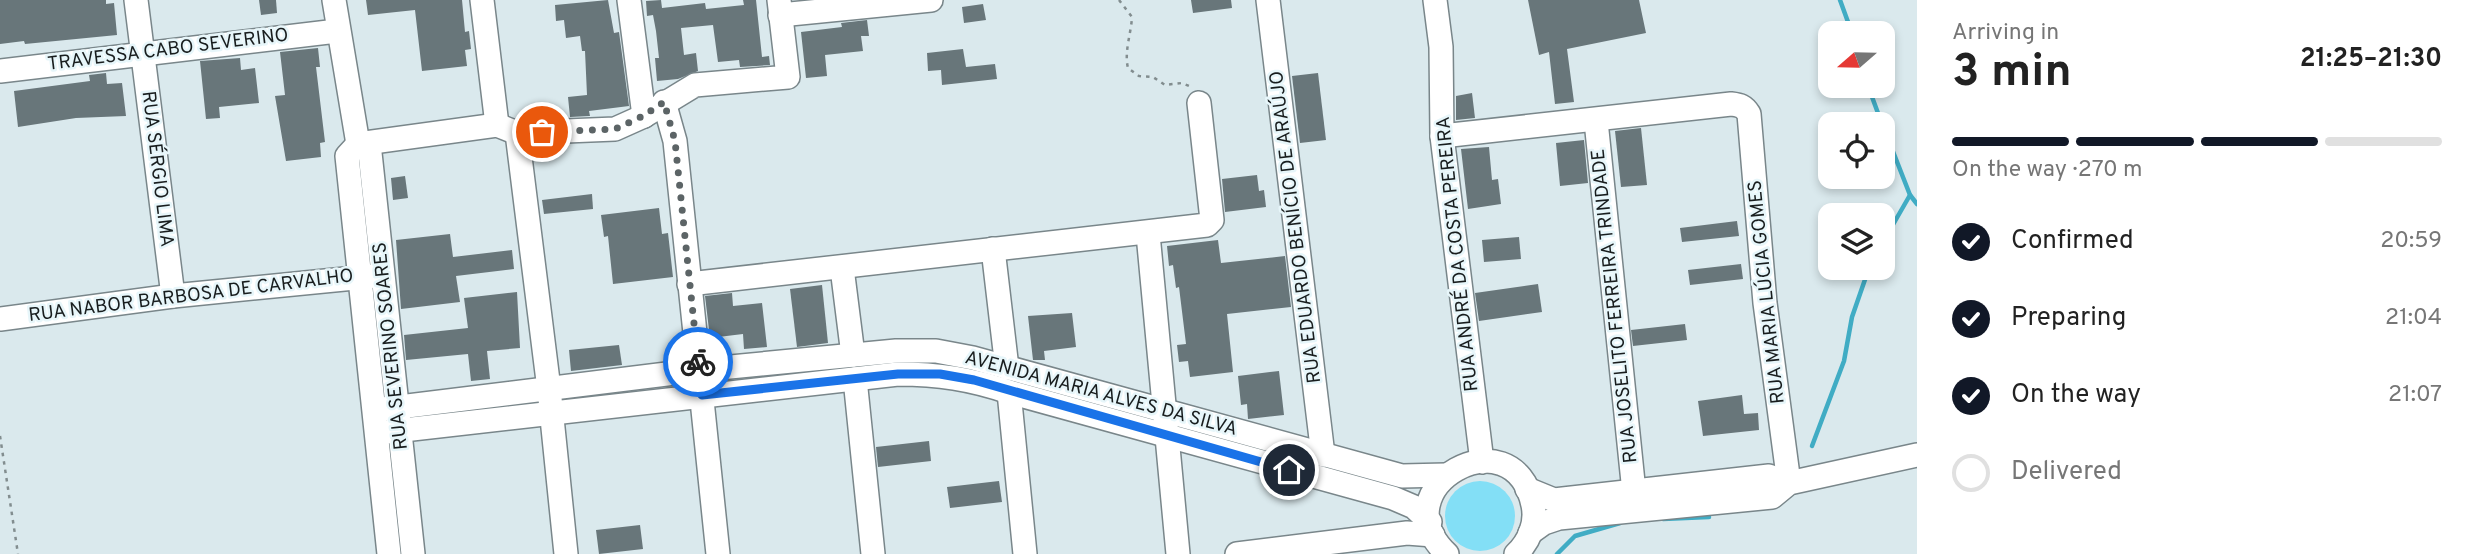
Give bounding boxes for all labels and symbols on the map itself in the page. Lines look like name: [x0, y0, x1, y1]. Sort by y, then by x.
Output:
north arrow: [1818, 21, 1895, 98]
street label: TRAVESSA CABO SEVERINO: [46, 23, 290, 77]
street label: RUA EDUARDO BENÍCIO DE ARAÚJO: [1264, 69, 1327, 385]
street label: RUA SÉRGIO LIMA: [136, 90, 179, 248]
pin: [512, 102, 572, 162]
street label: RUA ANDRÉ DA COSTA PEREIRA: [1431, 115, 1484, 393]
street label: RUA JOSELITO FERREIRA TRINDADE: [1587, 148, 1643, 464]
street label: RUA MARIA LÚCIA GOMES: [1742, 179, 1791, 405]
street label: RUA SEVERINO SOARES: [368, 241, 414, 451]
street label: RUA NABOR BARBOSA DE CARVALHO: [27, 264, 355, 328]
courier: [663, 327, 733, 397]
street label: AVENIDA MARIA ALVES DA SILVA: [962, 346, 1240, 442]
pin: [1259, 440, 1319, 500]

